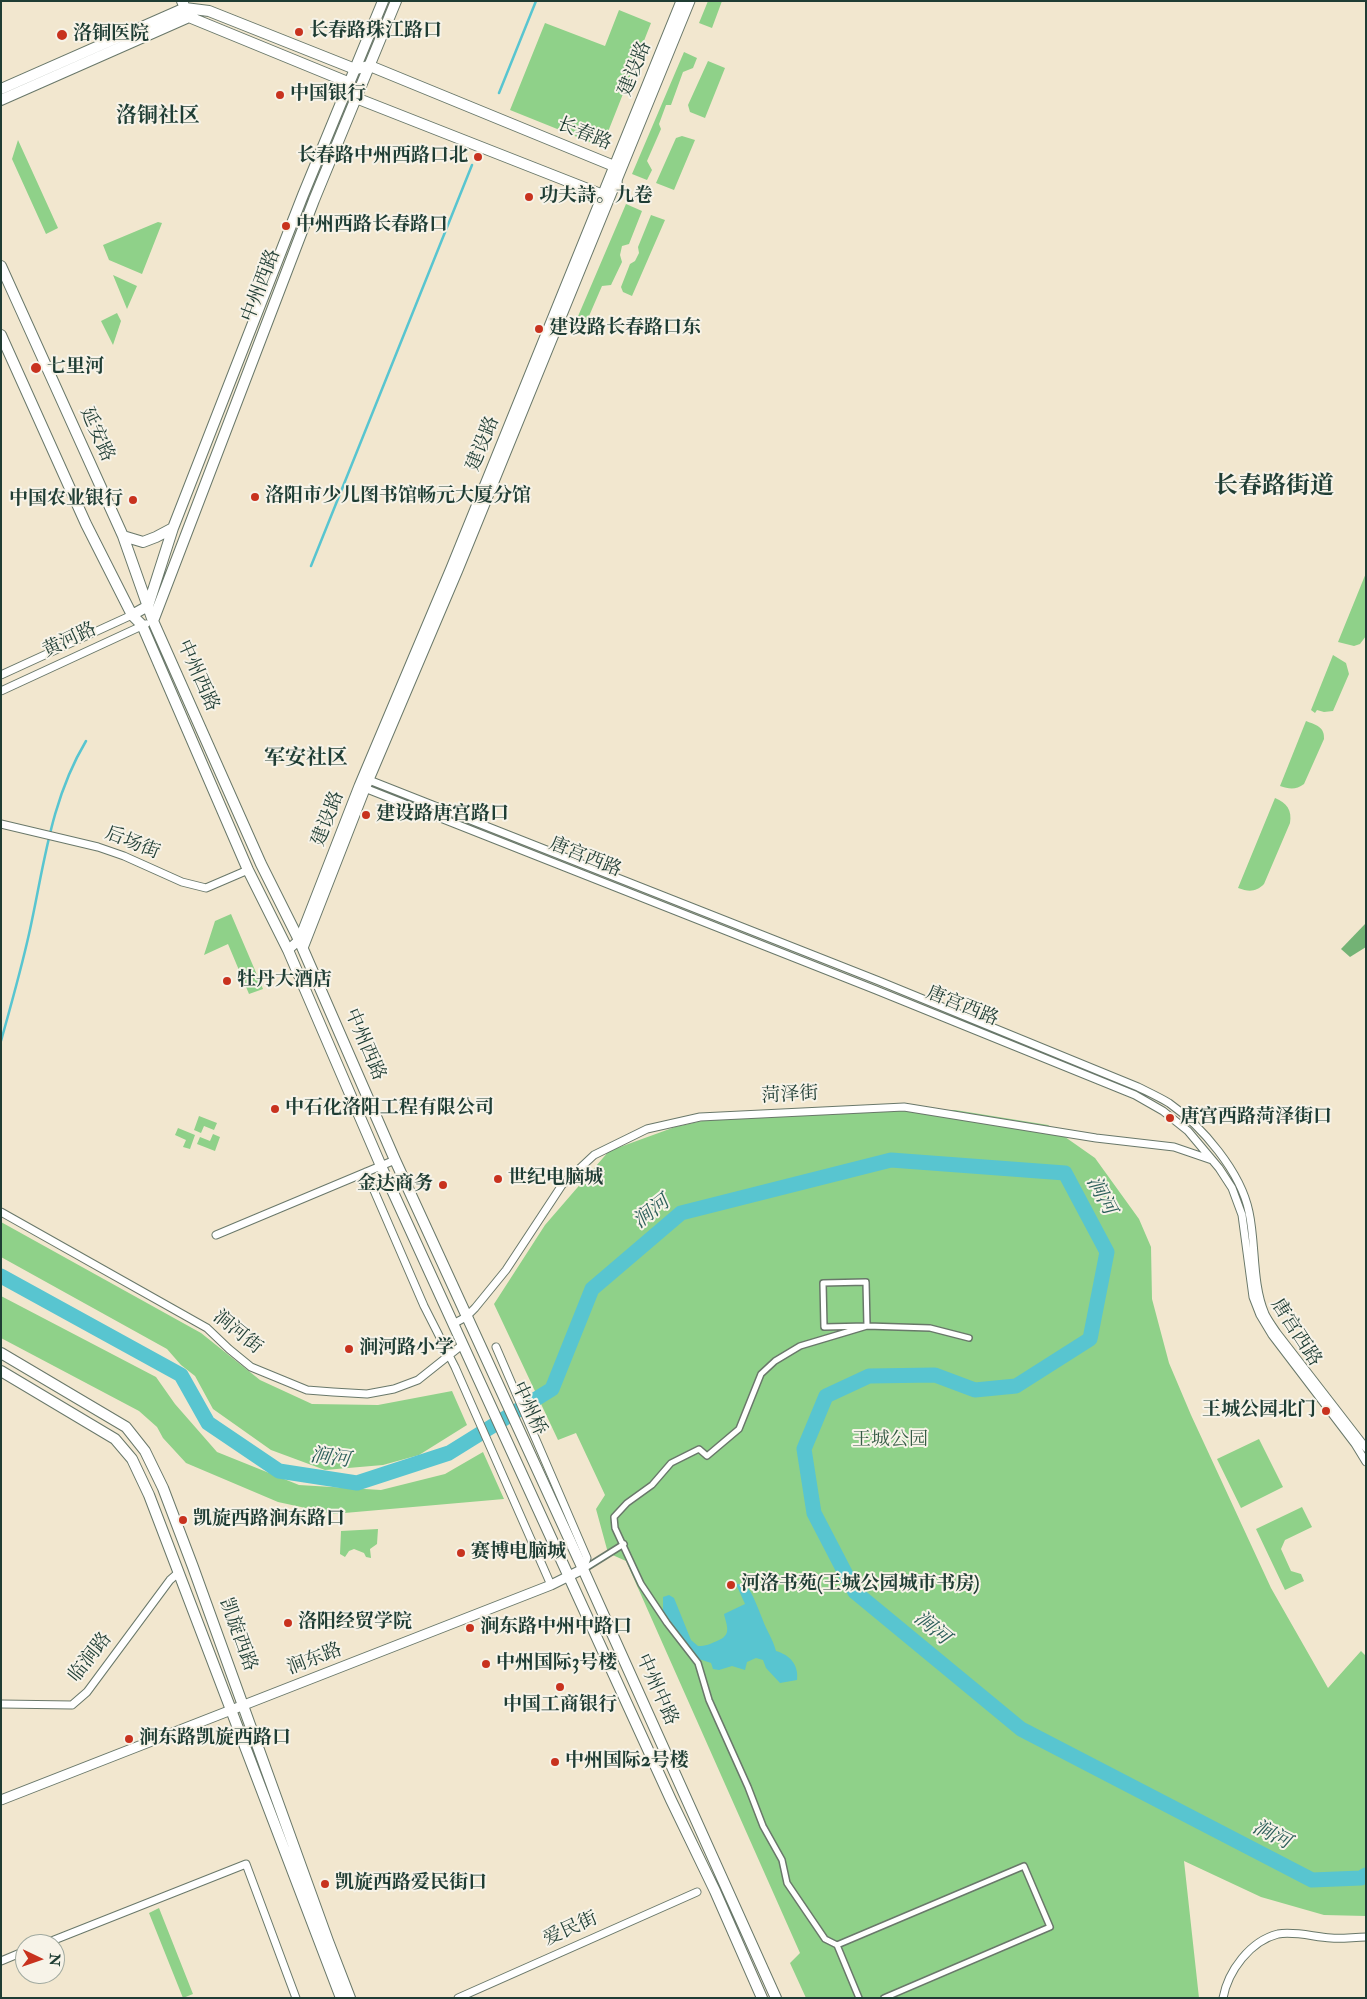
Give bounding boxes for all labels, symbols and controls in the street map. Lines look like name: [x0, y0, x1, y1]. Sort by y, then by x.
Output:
place label: 长春路珠江路口: [309, 21, 442, 43]
place label: 洛铜医院: [73, 24, 149, 46]
marker: 长春路珠江路口: [293, 26, 305, 38]
marker: 洛铜医院: [55, 28, 69, 42]
street label: 建设路: [615, 38, 657, 100]
place label: 中国银行: [290, 84, 366, 106]
marker: 中国银行: [274, 89, 286, 101]
district label: 洛铜社区: [116, 104, 200, 130]
street label: 长春路: [553, 114, 615, 156]
place label: 长春路中州西路口北: [297, 146, 468, 168]
marker: 长春路中州西路口北: [472, 151, 484, 163]
place label: 功夫詩。九卷: [539, 186, 653, 208]
marker: 功夫詩。九卷: [523, 191, 535, 203]
place label: 中州西路长春路口: [296, 215, 448, 237]
marker: 中州西路长春路口: [280, 220, 292, 232]
street label: 中州西路: [238, 246, 286, 326]
place label: 建设路长春路口东: [549, 318, 701, 340]
marker: 建设路长春路口东: [533, 323, 545, 335]
place label: 七里河: [47, 357, 104, 379]
marker: 七里河: [29, 361, 43, 375]
street label: 延安路: [74, 404, 118, 466]
street label: 建设路: [463, 413, 505, 475]
district label: 长春路街道: [1214, 474, 1334, 502]
place label: 洛阳市少儿图书馆畅元大厦分馆: [265, 486, 531, 508]
place label: 中国农业银行: [9, 489, 123, 511]
marker: 洛阳市少儿图书馆畅元大厦分馆: [249, 491, 261, 503]
marker: 中国农业银行: [127, 494, 139, 506]
street label: 黄河路: [39, 619, 101, 663]
street label: 中州西路: [171, 637, 223, 715]
district label: 军安社区: [264, 746, 348, 772]
street label: 建设路: [308, 788, 350, 850]
place label: 建设路唐宫路口: [376, 804, 509, 826]
marker: 建设路唐宫路口: [360, 809, 372, 821]
street label: 后场街: [101, 823, 163, 865]
street label: 唐宫西路: [545, 833, 625, 883]
place label: 牡丹大酒店: [237, 970, 332, 992]
marker: 牡丹大酒店: [221, 975, 233, 987]
street label: 唐宫西路: [922, 982, 1002, 1032]
street label: 中州西路: [339, 1006, 389, 1084]
street label: 菏泽街: [761, 1083, 819, 1109]
place label: 中石化洛阳工程有限公司: [285, 1098, 494, 1120]
marker: 中石化洛阳工程有限公司: [269, 1103, 281, 1115]
place label: 唐宫西路菏泽街口: [1180, 1107, 1332, 1129]
marker: 唐宫西路菏泽街口: [1164, 1112, 1176, 1124]
place label: 世纪电脑城: [508, 1168, 603, 1190]
marker: 世纪电脑城: [492, 1173, 504, 1185]
water label: 涧河: [1080, 1173, 1120, 1219]
place label: 金达商务: [357, 1174, 433, 1196]
marker: 金达商务: [437, 1179, 449, 1191]
water label: 涧河: [629, 1191, 675, 1235]
street label: 唐宫西路: [1265, 1295, 1325, 1371]
street label: 涧河街: [208, 1306, 266, 1360]
place label: 涧河路小学: [359, 1338, 454, 1360]
marker: 涧河路小学: [343, 1343, 355, 1355]
street label: 中州桥: [506, 1378, 550, 1440]
place label: 王城公园北门: [1202, 1400, 1316, 1422]
marker: 王城公园北门: [1320, 1405, 1332, 1417]
park label: 王城公园: [852, 1430, 928, 1452]
water label: 涧河: [309, 1444, 351, 1474]
place label: 凯旋西路涧东路口: [193, 1509, 345, 1531]
marker: 凯旋西路涧东路口: [177, 1514, 189, 1526]
place label: 赛博电脑城: [471, 1542, 566, 1564]
marker: 赛博电脑城: [455, 1547, 467, 1559]
place label: 河洛书苑(王城公园城市书房): [741, 1574, 979, 1596]
marker: 河洛书苑(王城公园城市书房): [725, 1579, 737, 1591]
street label: 凯旋西路: [213, 1595, 261, 1675]
water label: 涧河: [908, 1607, 954, 1651]
place label: 洛阳经贸学院: [298, 1612, 412, 1634]
marker: 洛阳经贸学院: [282, 1617, 294, 1629]
place label: 涧东路中州中路口: [480, 1617, 632, 1639]
marker: 涧东路中州中路口: [464, 1622, 476, 1634]
street label: 临涧路: [64, 1629, 118, 1687]
street label: 涧东路: [284, 1639, 346, 1681]
street label: 中州中路: [630, 1651, 682, 1729]
place label: 中州国际3号楼: [496, 1653, 617, 1675]
marker: 中州国际3号楼: [480, 1658, 492, 1670]
marker: 中国工商银行: [554, 1681, 566, 1693]
place label: 中国工商银行: [503, 1695, 617, 1717]
place label: 涧东路凯旋西路口: [139, 1728, 291, 1750]
marker: 涧东路凯旋西路口: [123, 1733, 135, 1745]
place label: 中州国际2号楼: [565, 1751, 689, 1773]
marker: 中州国际2号楼: [549, 1756, 561, 1768]
water label: 涧河: [1248, 1816, 1294, 1856]
place label: 凯旋西路爱民街口: [335, 1873, 487, 1895]
marker: 凯旋西路爱民街口: [319, 1878, 331, 1890]
street label: 爱民街: [540, 1908, 602, 1952]
north arrow: [15, 1934, 65, 1984]
text: N: [46, 1953, 63, 1966]

